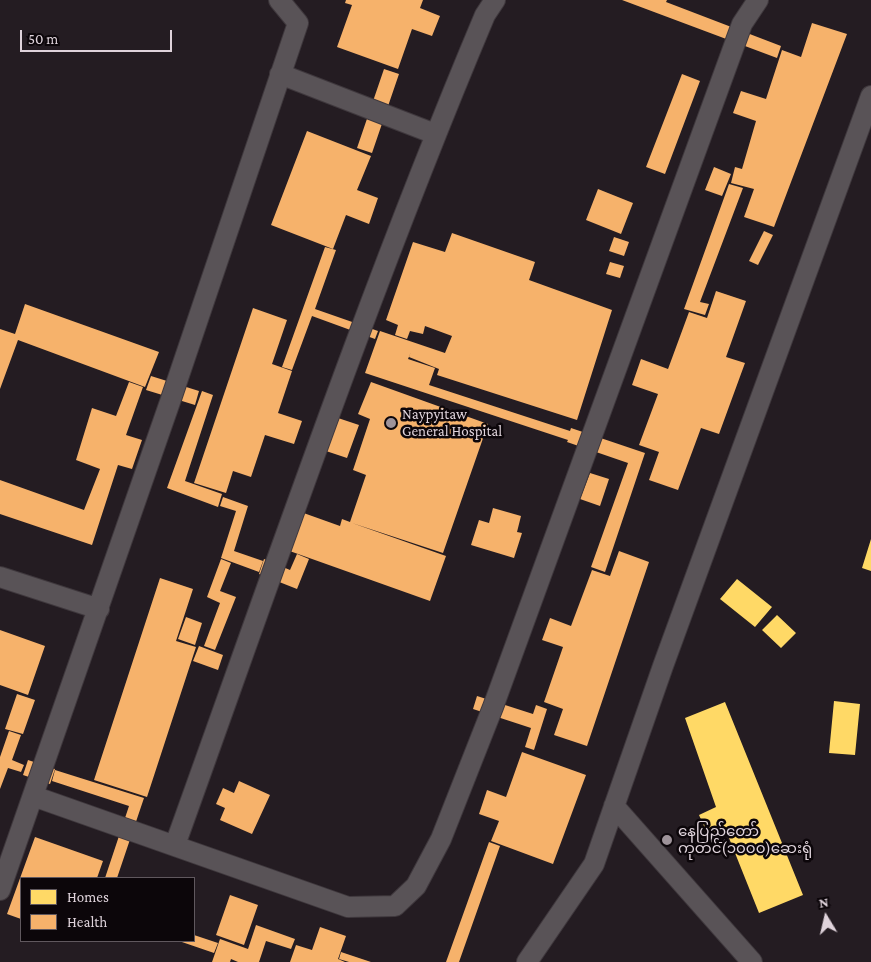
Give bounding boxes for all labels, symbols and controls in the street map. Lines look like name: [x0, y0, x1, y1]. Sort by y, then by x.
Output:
scale bar: [22, 20, 175, 52]
text: 50 m: [28, 31, 58, 47]
place label: Naypyitaw General Hospital: [402, 405, 502, 440]
marker: Naypyitaw General Hospital: [384, 416, 398, 430]
place label: နေပြည်တော် ကုတင်(၁၀၀၀)ဆေးရုံ: [678, 822, 812, 857]
marker: နေပြည်တော် ကုတင်(၁၀၀၀)ဆေးရုံ: [660, 833, 674, 847]
legend: [20, 877, 195, 942]
text: Homes: [67, 889, 109, 905]
north arrow: [801, 892, 851, 942]
text: N: [818, 894, 830, 911]
text: Health: [67, 914, 107, 930]

